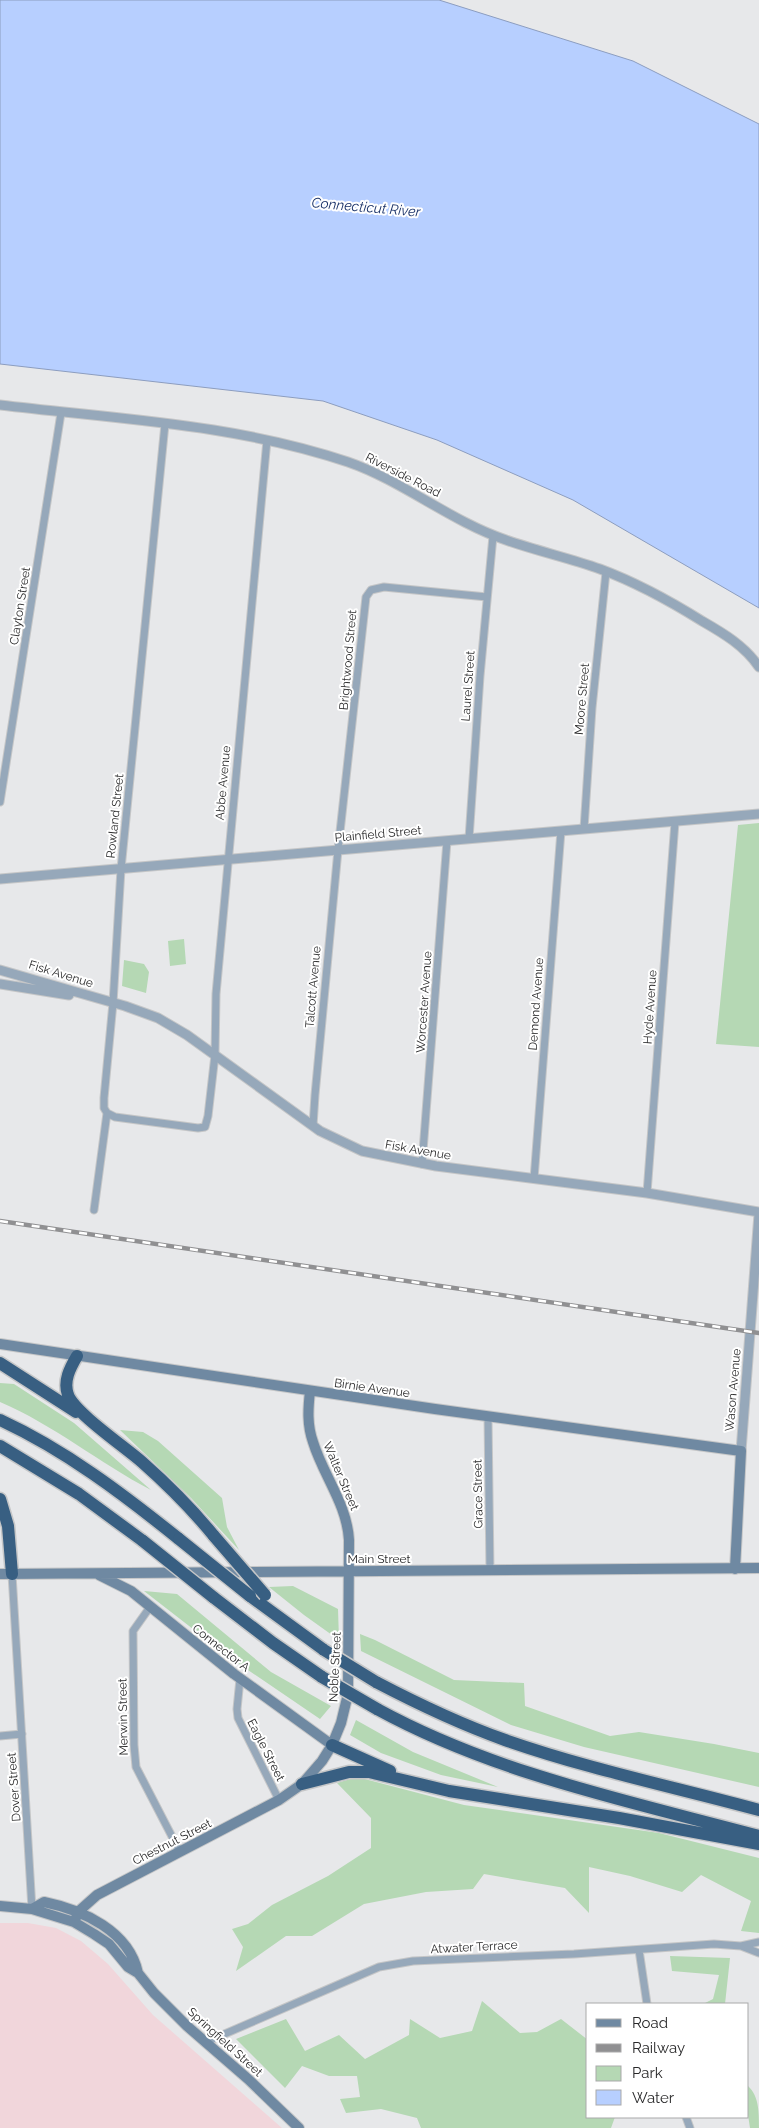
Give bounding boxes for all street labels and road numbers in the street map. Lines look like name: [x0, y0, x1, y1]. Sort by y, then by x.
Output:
street label: Riverside Road: [363, 450, 443, 500]
street label: Clayton Street: [7, 566, 33, 646]
street label: Brightwood Street: [337, 609, 359, 711]
street label: Laurel Street: [459, 650, 477, 722]
street label: Moore Street: [572, 662, 592, 736]
street label: Abbe Avenue: [213, 745, 233, 821]
street label: Rowland Street: [104, 773, 126, 859]
street label: Plainfield Street: [334, 823, 422, 845]
street label: Talcott Avenue: [302, 945, 324, 1029]
street label: Worcester Avenue: [413, 951, 435, 1053]
street label: Demond Avenue: [526, 957, 546, 1051]
street label: Fisk Avenue: [27, 958, 95, 990]
street label: Hyde Avenue: [640, 969, 660, 1045]
street label: Fisk Avenue: [384, 1137, 452, 1163]
street label: Wason Avenue: [722, 1348, 744, 1432]
street label: Birnie Avenue: [333, 1376, 411, 1400]
street label: Walter Street: [320, 1440, 362, 1512]
street label: Grace Street: [470, 1459, 486, 1529]
street label: Main Street: [348, 1552, 410, 1566]
street label: Connector A: [190, 1621, 252, 1675]
street label: Noble Street: [326, 1632, 344, 1702]
street label: Merwin Street: [115, 1678, 131, 1756]
street label: Eagle Street: [244, 1717, 288, 1783]
street label: Dover Street: [5, 1752, 23, 1822]
street label: Chestnut Street: [130, 1816, 214, 1868]
street label: Atwater Terrace: [430, 1938, 518, 1956]
street label: Springfield Street: [185, 2005, 265, 2079]

